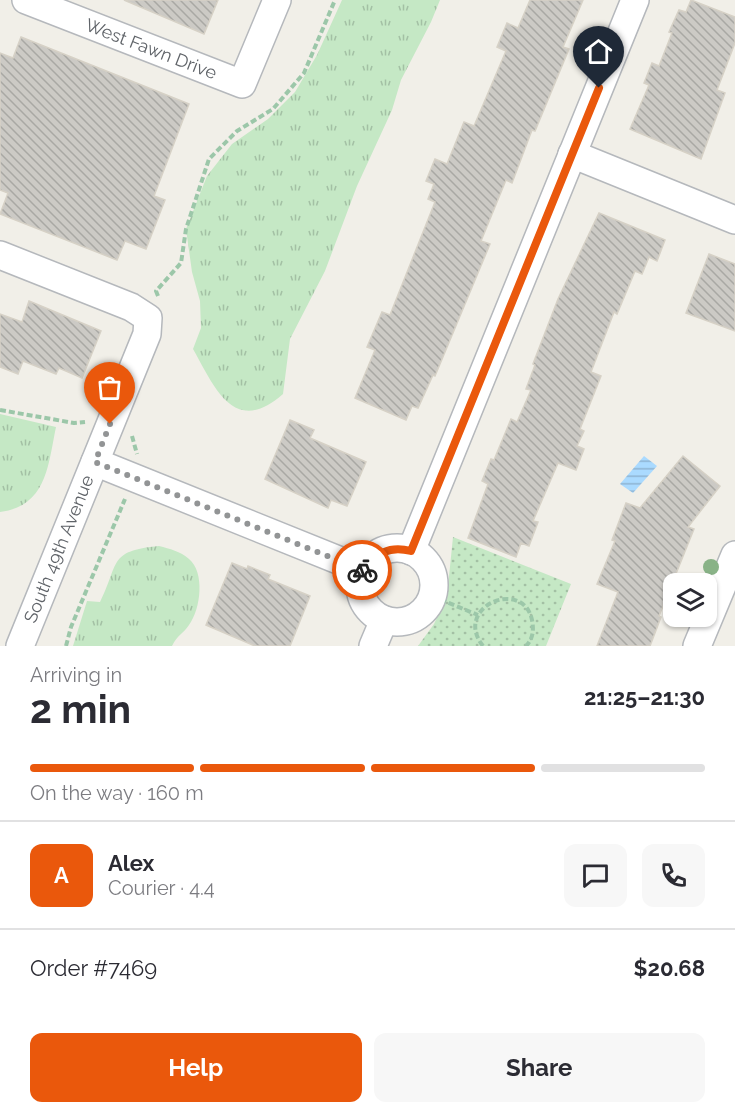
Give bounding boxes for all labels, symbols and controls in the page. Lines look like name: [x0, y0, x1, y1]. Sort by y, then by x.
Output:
street label: West Fawn Drive: [82, 14, 220, 83]
pin: [573, 26, 624, 88]
icon: home: [582, 35, 615, 68]
pin: [84, 362, 135, 424]
icon: bag: [93, 371, 126, 404]
street label: South 49th Avenue: [19, 471, 98, 626]
courier: [332, 540, 392, 600]
icon: bike: [346, 554, 379, 587]
map controls: [663, 573, 717, 627]
button: layers: [663, 573, 717, 627]
text: Arriving in: [30, 663, 122, 687]
text: 21:25–21:30: [584, 684, 705, 710]
text: 2 min: [30, 686, 131, 732]
text: On the way · 160 m: [30, 781, 204, 805]
button: chat: [564, 844, 627, 907]
button: phone: [642, 844, 705, 907]
text: Alex: [108, 850, 154, 876]
text: A: [54, 862, 69, 888]
text: Courier · 4.4: [108, 876, 215, 900]
text: Order #7469: [30, 955, 157, 981]
text: $20.68: [634, 955, 705, 981]
button: Help: [30, 1033, 362, 1102]
button: Share: [374, 1033, 705, 1102]

